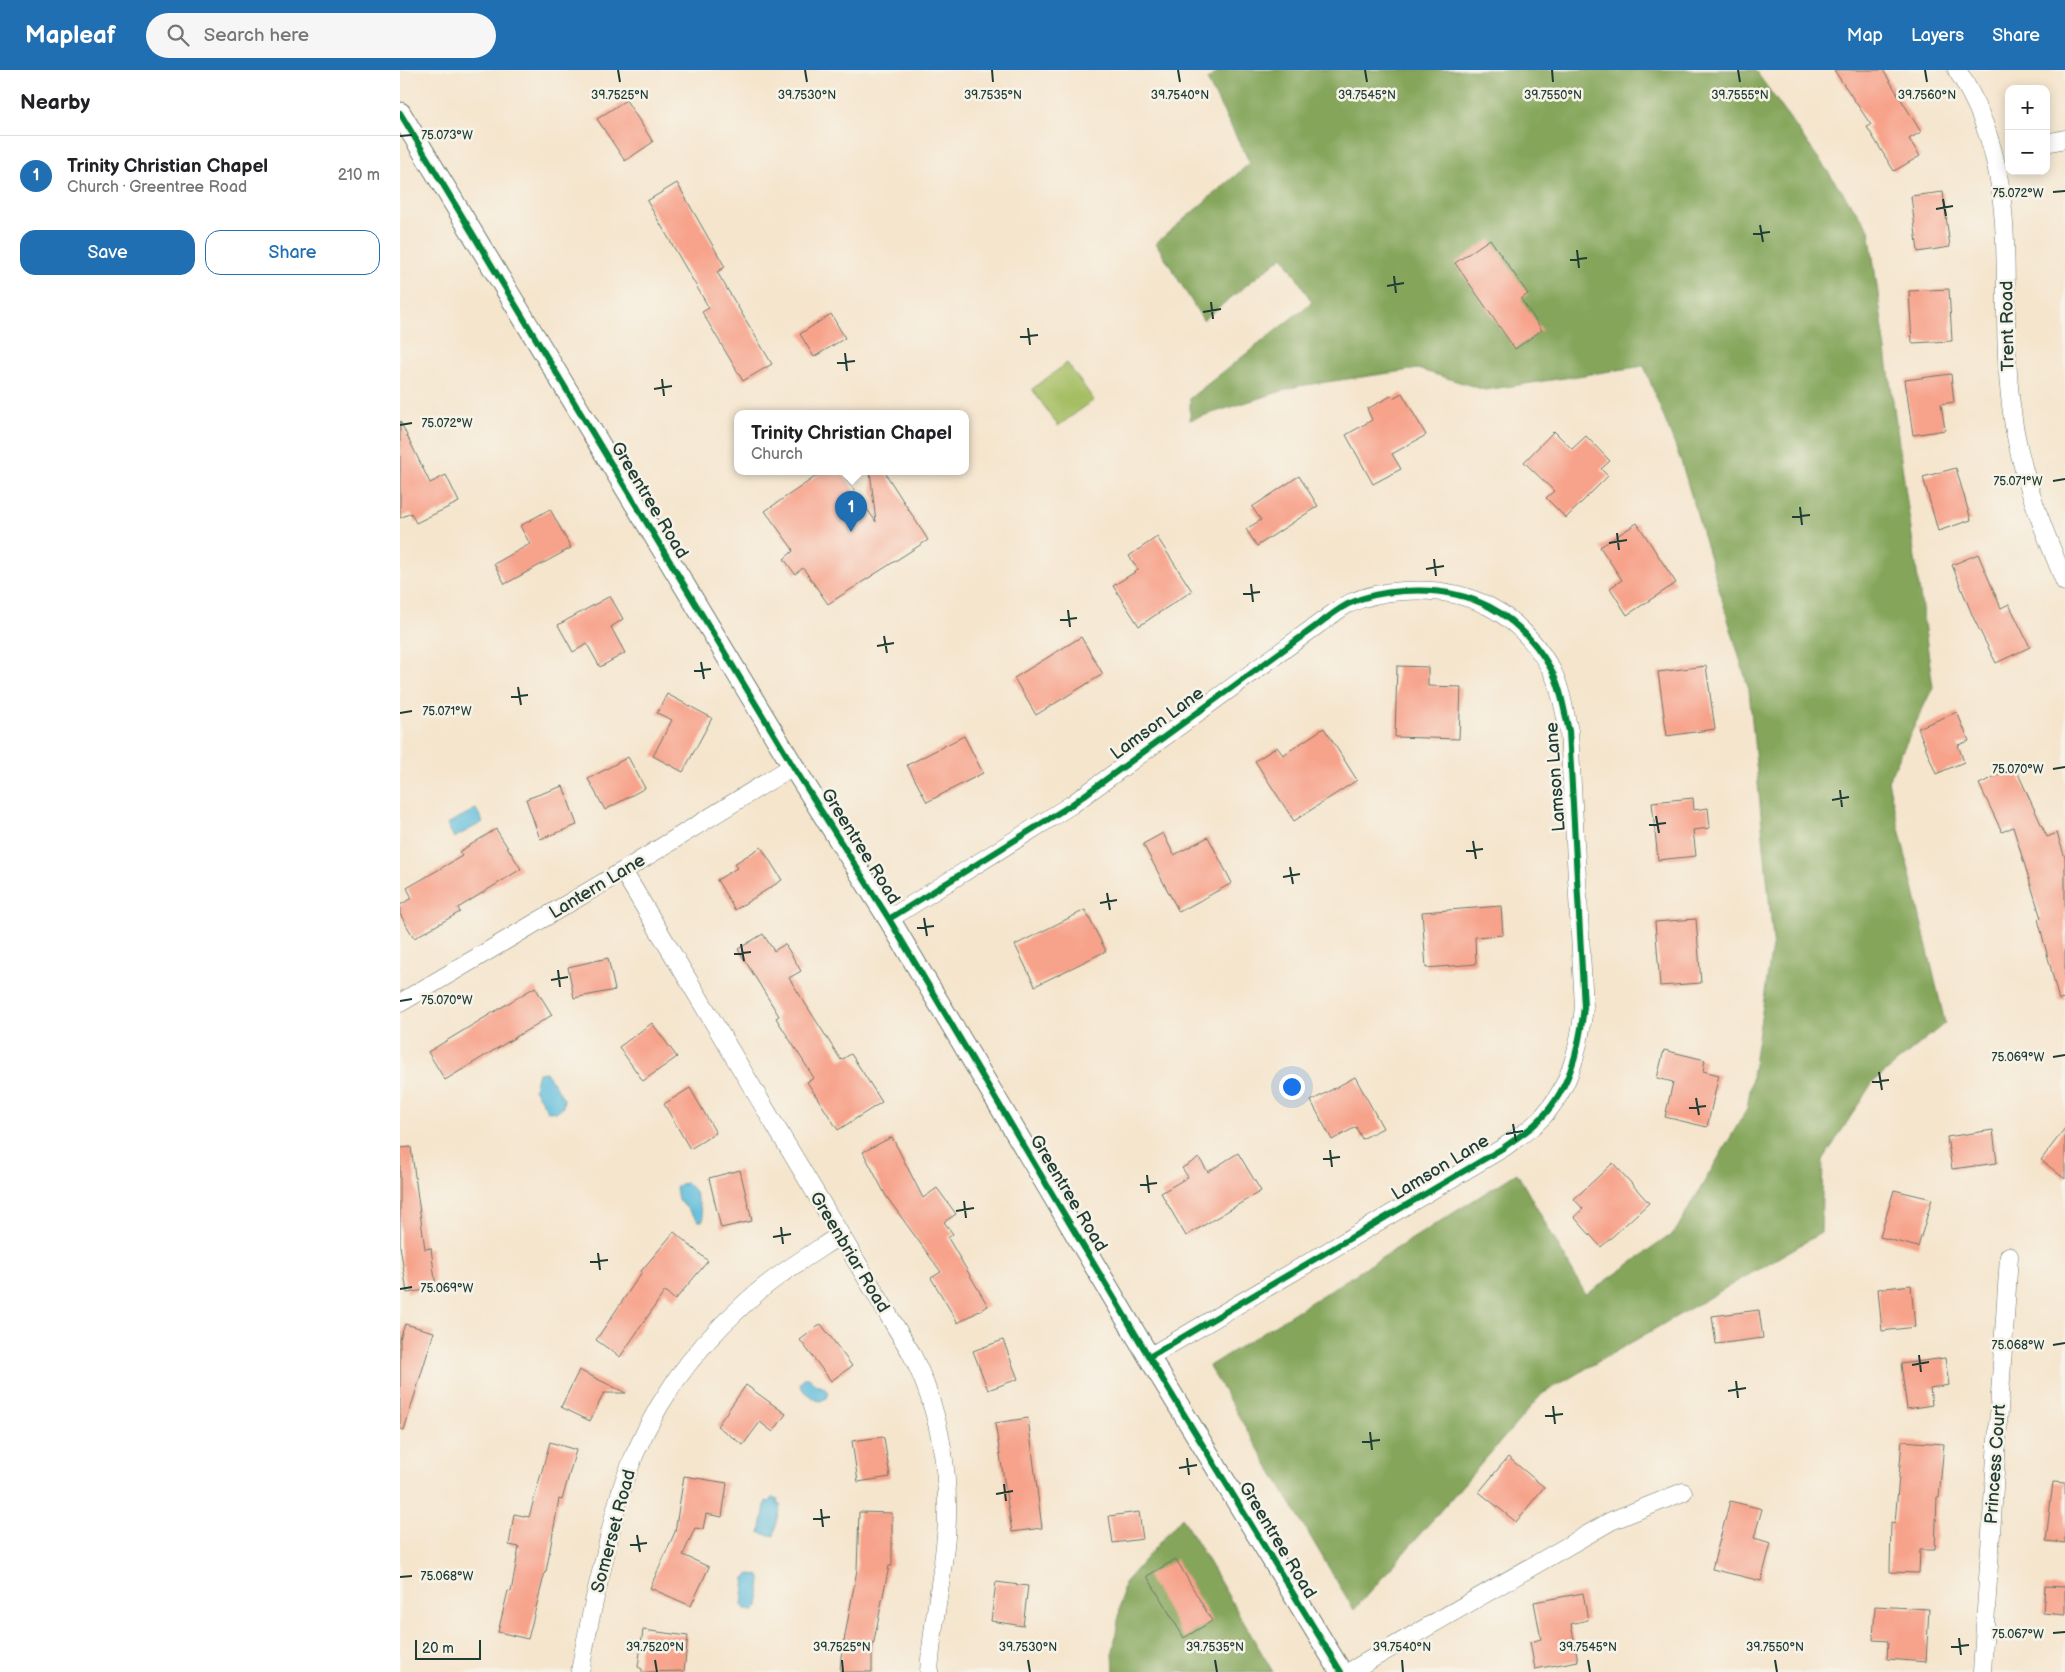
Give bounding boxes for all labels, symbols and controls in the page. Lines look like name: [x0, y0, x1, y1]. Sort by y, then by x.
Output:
search box: [146, 13, 496, 58]
text: Mapleaf: [25, 21, 116, 50]
icon: search: [164, 21, 192, 49]
text: Search here: [204, 24, 309, 47]
text: Map: [1847, 25, 1883, 46]
text: Layers: [1911, 25, 1964, 46]
text: Share: [1992, 25, 2040, 46]
map controls: [2005, 85, 2050, 175]
button: +: [2005, 85, 2050, 130]
text: 39.7525°N: [591, 88, 649, 103]
text: 39.7530°N: [778, 88, 836, 103]
text: 39.7535°N: [964, 88, 1022, 103]
text: 39.7540°N: [1151, 88, 1209, 103]
text: 39.7545°N: [1338, 88, 1396, 103]
text: 39.7550°N: [1524, 88, 1582, 103]
text: 39.7555°N: [1711, 88, 1769, 103]
text: 39.7560°N: [1898, 88, 1956, 103]
text: Nearby: [20, 90, 90, 115]
text: 75.073°W: [421, 128, 473, 143]
button: −: [2005, 130, 2050, 175]
text: Trinity Christian Chapel: [67, 155, 268, 178]
text: 1: [33, 166, 39, 185]
text: 210 m: [338, 166, 380, 185]
text: Church · Greentree Road: [67, 178, 247, 197]
text: 75.072°W: [1992, 186, 2044, 201]
button: Save: [20, 230, 195, 275]
button: Share: [205, 230, 380, 275]
street label: Trent Road: [1996, 280, 2019, 372]
popup: [734, 410, 969, 475]
text: 75.072°W: [421, 416, 473, 431]
text: Trinity Christian Chapel: [751, 422, 952, 445]
street label: Greentree Road: [606, 438, 693, 562]
text: Church: [751, 445, 803, 464]
text: 75.071°W: [1993, 474, 2043, 489]
pin: 1: [835, 491, 867, 532]
street label: Lamson Lane: [1107, 682, 1208, 764]
text: 75.071°W: [422, 704, 472, 719]
street label: Lamson Lane: [1541, 721, 1570, 832]
text: 75.070°W: [1992, 762, 2044, 777]
street label: Greentree Road: [817, 784, 905, 908]
street label: Lantern Lane: [545, 849, 649, 923]
text: 75.070°W: [421, 993, 473, 1008]
text: 75.069°W: [1992, 1050, 2045, 1065]
your location: [1279, 1074, 1305, 1100]
street label: Lamson Lane: [1388, 1130, 1493, 1205]
street label: Greentree Road: [1025, 1131, 1112, 1255]
street label: Greenbriar Road: [805, 1188, 894, 1316]
text: 75.069°W: [421, 1281, 474, 1296]
text: 75.068°W: [1992, 1338, 2045, 1353]
street label: Princess Court: [1981, 1403, 2010, 1525]
street label: Somerset Road: [587, 1467, 640, 1595]
street label: Greentree Road: [1234, 1478, 1321, 1602]
text: 75.068°W: [421, 1569, 474, 1584]
text: 75.067°W: [1992, 1627, 2044, 1642]
scale bar: [415, 1637, 481, 1660]
text: 20 m: [422, 1640, 454, 1657]
text: 39.7520°N: [626, 1640, 684, 1655]
text: 39.7525°N: [813, 1640, 871, 1655]
text: 39.7530°N: [999, 1640, 1057, 1655]
text: 39.7535°N: [1186, 1640, 1244, 1655]
text: 39.7540°N: [1373, 1640, 1431, 1655]
text: 39.7545°N: [1559, 1640, 1617, 1655]
text: 39.7550°N: [1746, 1640, 1804, 1655]

